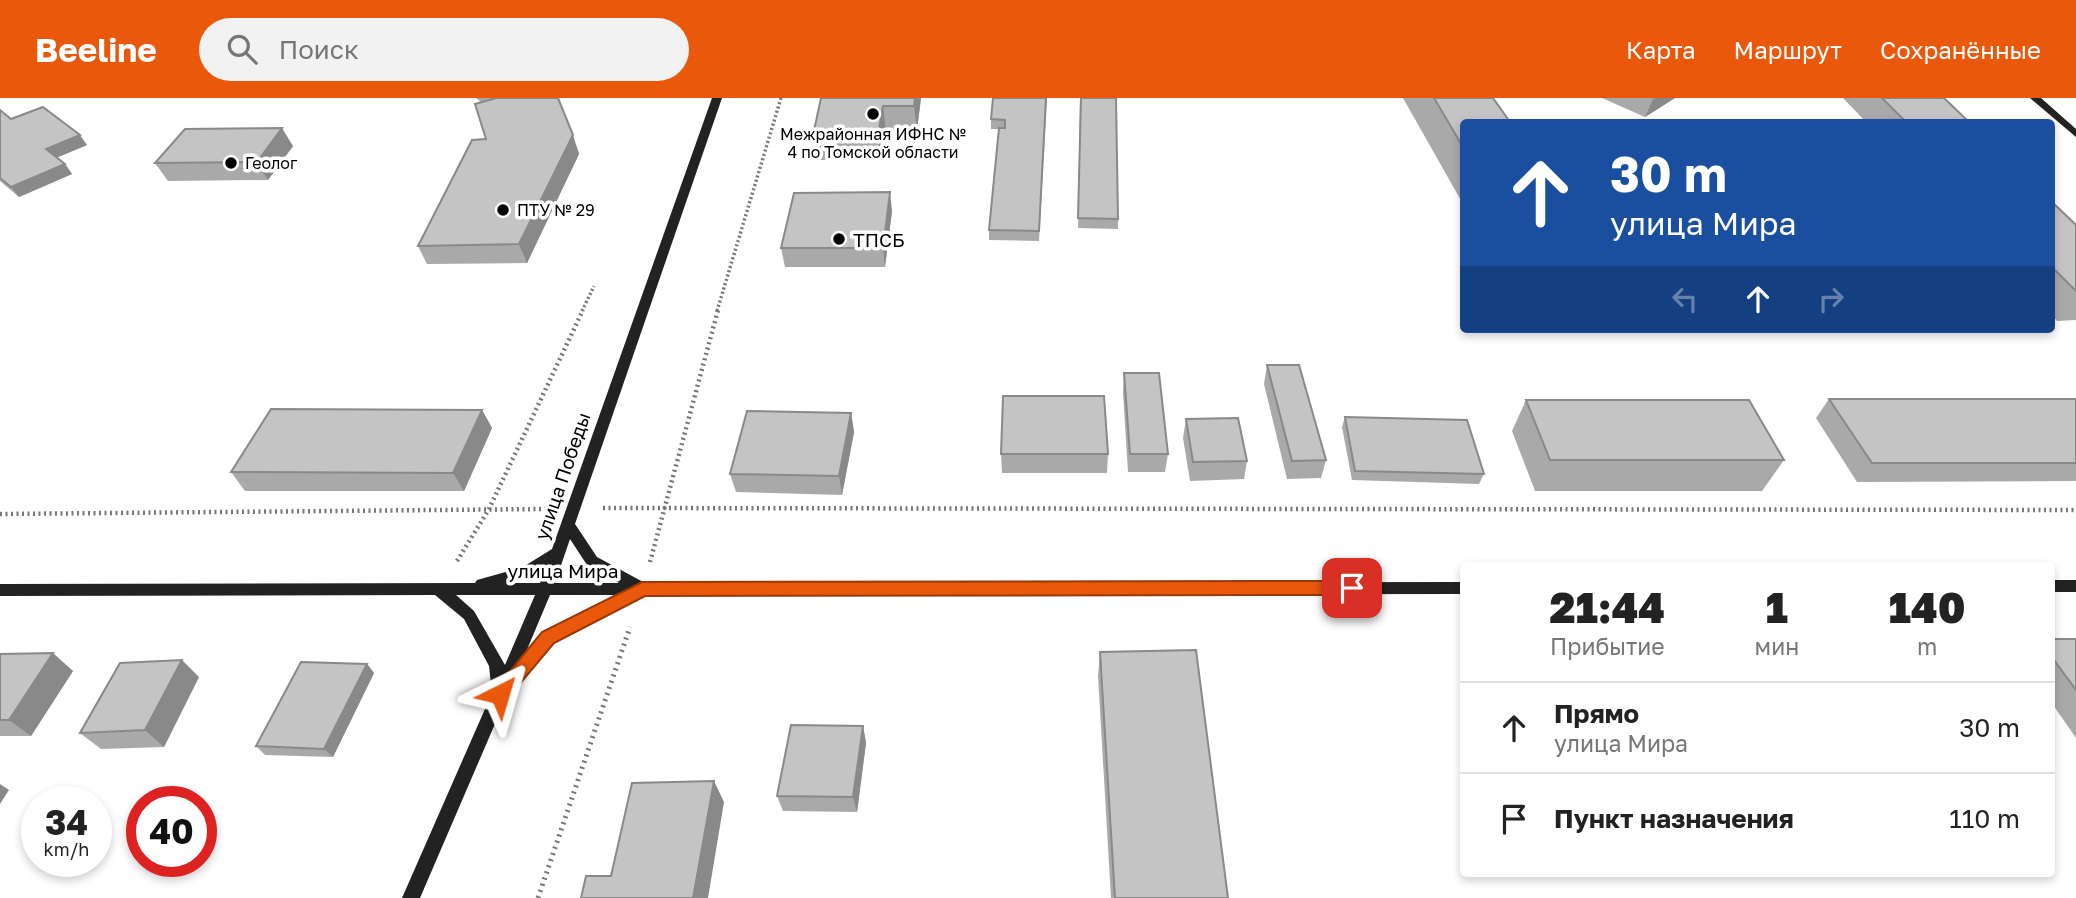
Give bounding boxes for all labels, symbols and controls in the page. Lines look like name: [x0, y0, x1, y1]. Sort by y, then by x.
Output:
search box: [199, 18, 689, 81]
text: Beeline: [35, 30, 157, 69]
icon: search: [223, 30, 261, 68]
text: Поиск: [279, 34, 359, 65]
text: Карта: [1626, 35, 1696, 64]
text: Маршрут: [1734, 35, 1842, 64]
text: Сохранённые: [1880, 35, 2041, 64]
marker: Межрайонная ИФНС № 4 по Томской области: [865, 106, 881, 122]
place label: Межрайонная ИФНС № 4 по Томской области: [780, 124, 966, 162]
text: 30 m: [1610, 144, 1727, 203]
icon: ahead: [1495, 147, 1586, 238]
place label: Геолог: [245, 153, 298, 173]
marker: Геолог: [223, 155, 239, 171]
place label: ПТУ № 29: [517, 200, 595, 220]
marker: ПТУ № 29: [495, 202, 511, 218]
text: улица Мира: [1610, 204, 1797, 242]
place label: ТПСБ: [853, 228, 905, 251]
marker: ТПСБ: [831, 231, 847, 247]
icon: left: [1666, 280, 1704, 318]
icon: ahead: [1739, 280, 1777, 318]
icon: right: [1812, 280, 1850, 318]
street label: улица Победы: [529, 409, 595, 543]
pin: [1322, 558, 1382, 618]
street label: улица Мира: [508, 559, 618, 582]
icon: arrive: [1333, 569, 1371, 607]
text: 21:44: [1550, 582, 1665, 632]
text: 1: [1766, 582, 1788, 632]
text: 140: [1889, 582, 1965, 632]
text: Прибытие: [1550, 632, 1665, 660]
text: мин: [1755, 632, 1799, 660]
text: m: [1917, 632, 1937, 660]
position arrow: [463, 657, 537, 731]
text: Прямо: [1554, 698, 1639, 729]
icon: ahead: [1495, 709, 1533, 747]
text: 30 m: [1959, 712, 2020, 743]
text: улица Мира: [1554, 729, 1688, 757]
speed limit sign: 40: [126, 786, 217, 877]
icon: arrive: [1495, 800, 1533, 838]
text: 34: [45, 801, 88, 843]
text: Пункт назначения: [1554, 803, 1794, 834]
text: 110 m: [1949, 803, 2020, 834]
text: km/h: [44, 838, 89, 860]

